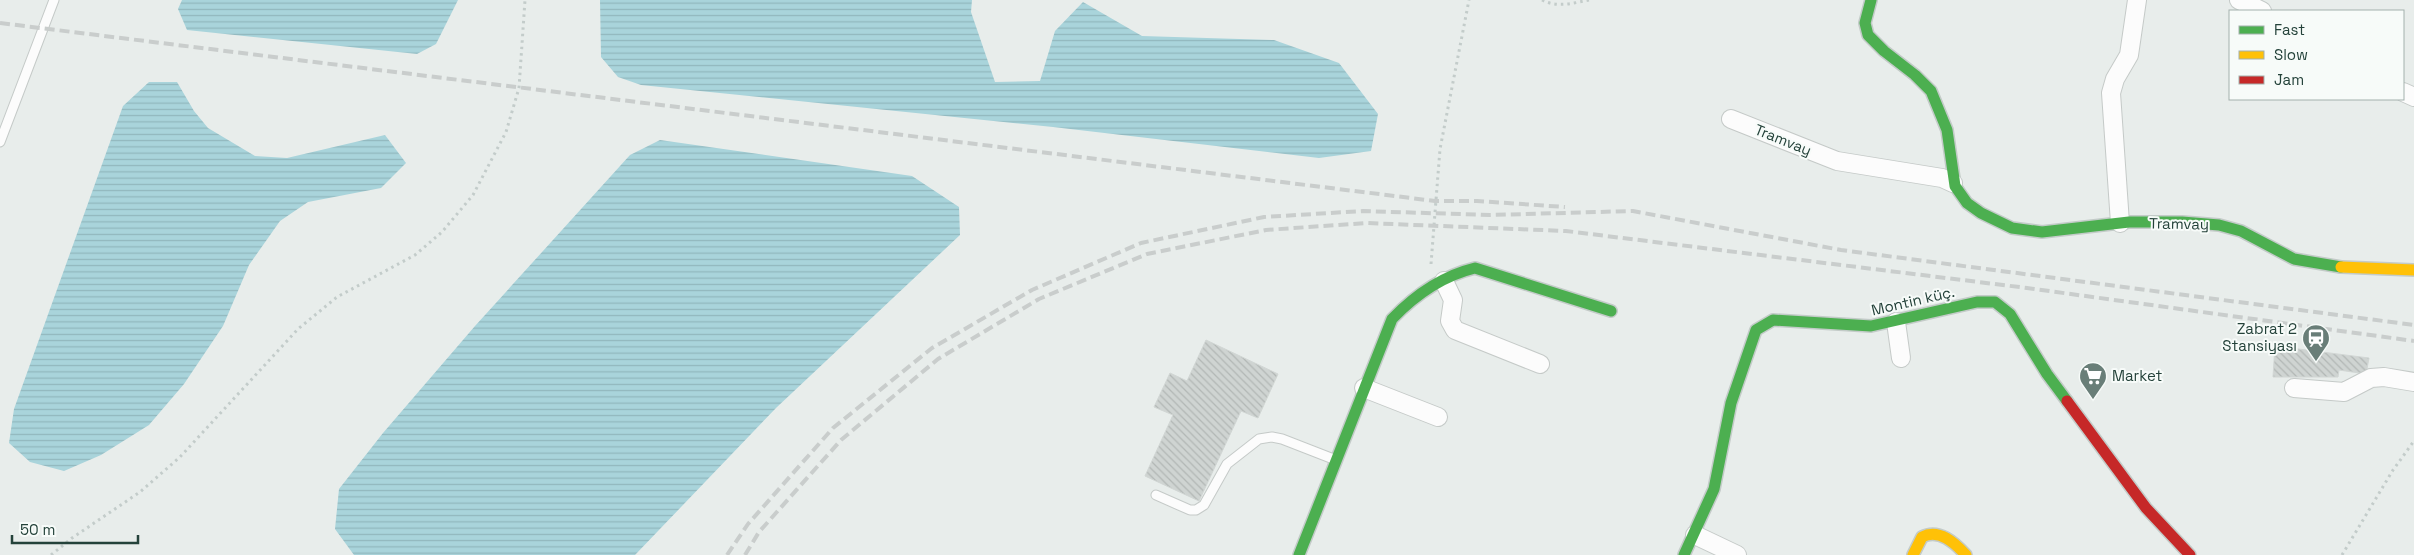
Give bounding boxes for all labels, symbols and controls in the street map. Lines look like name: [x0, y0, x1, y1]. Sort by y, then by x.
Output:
legend: [2229, 10, 2404, 100]
text: Fast: [2274, 20, 2305, 39]
text: Slow: [2274, 45, 2308, 64]
text: Jam: [2274, 70, 2304, 89]
street label: Tramvay: [1752, 120, 1814, 160]
street label: Tramvay: [2149, 213, 2209, 234]
street label: Montin küç.: [1869, 282, 1956, 319]
place label: Zabrat 2 Stansiyası: [2222, 319, 2297, 355]
station icon: Zabrat 2 Stansiyası: [2301, 323, 2331, 362]
supermarket icon: Market: [2078, 361, 2108, 400]
place label: Market: [2112, 366, 2163, 385]
scale bar: [12, 512, 139, 544]
text: 50 m: [20, 520, 55, 539]

